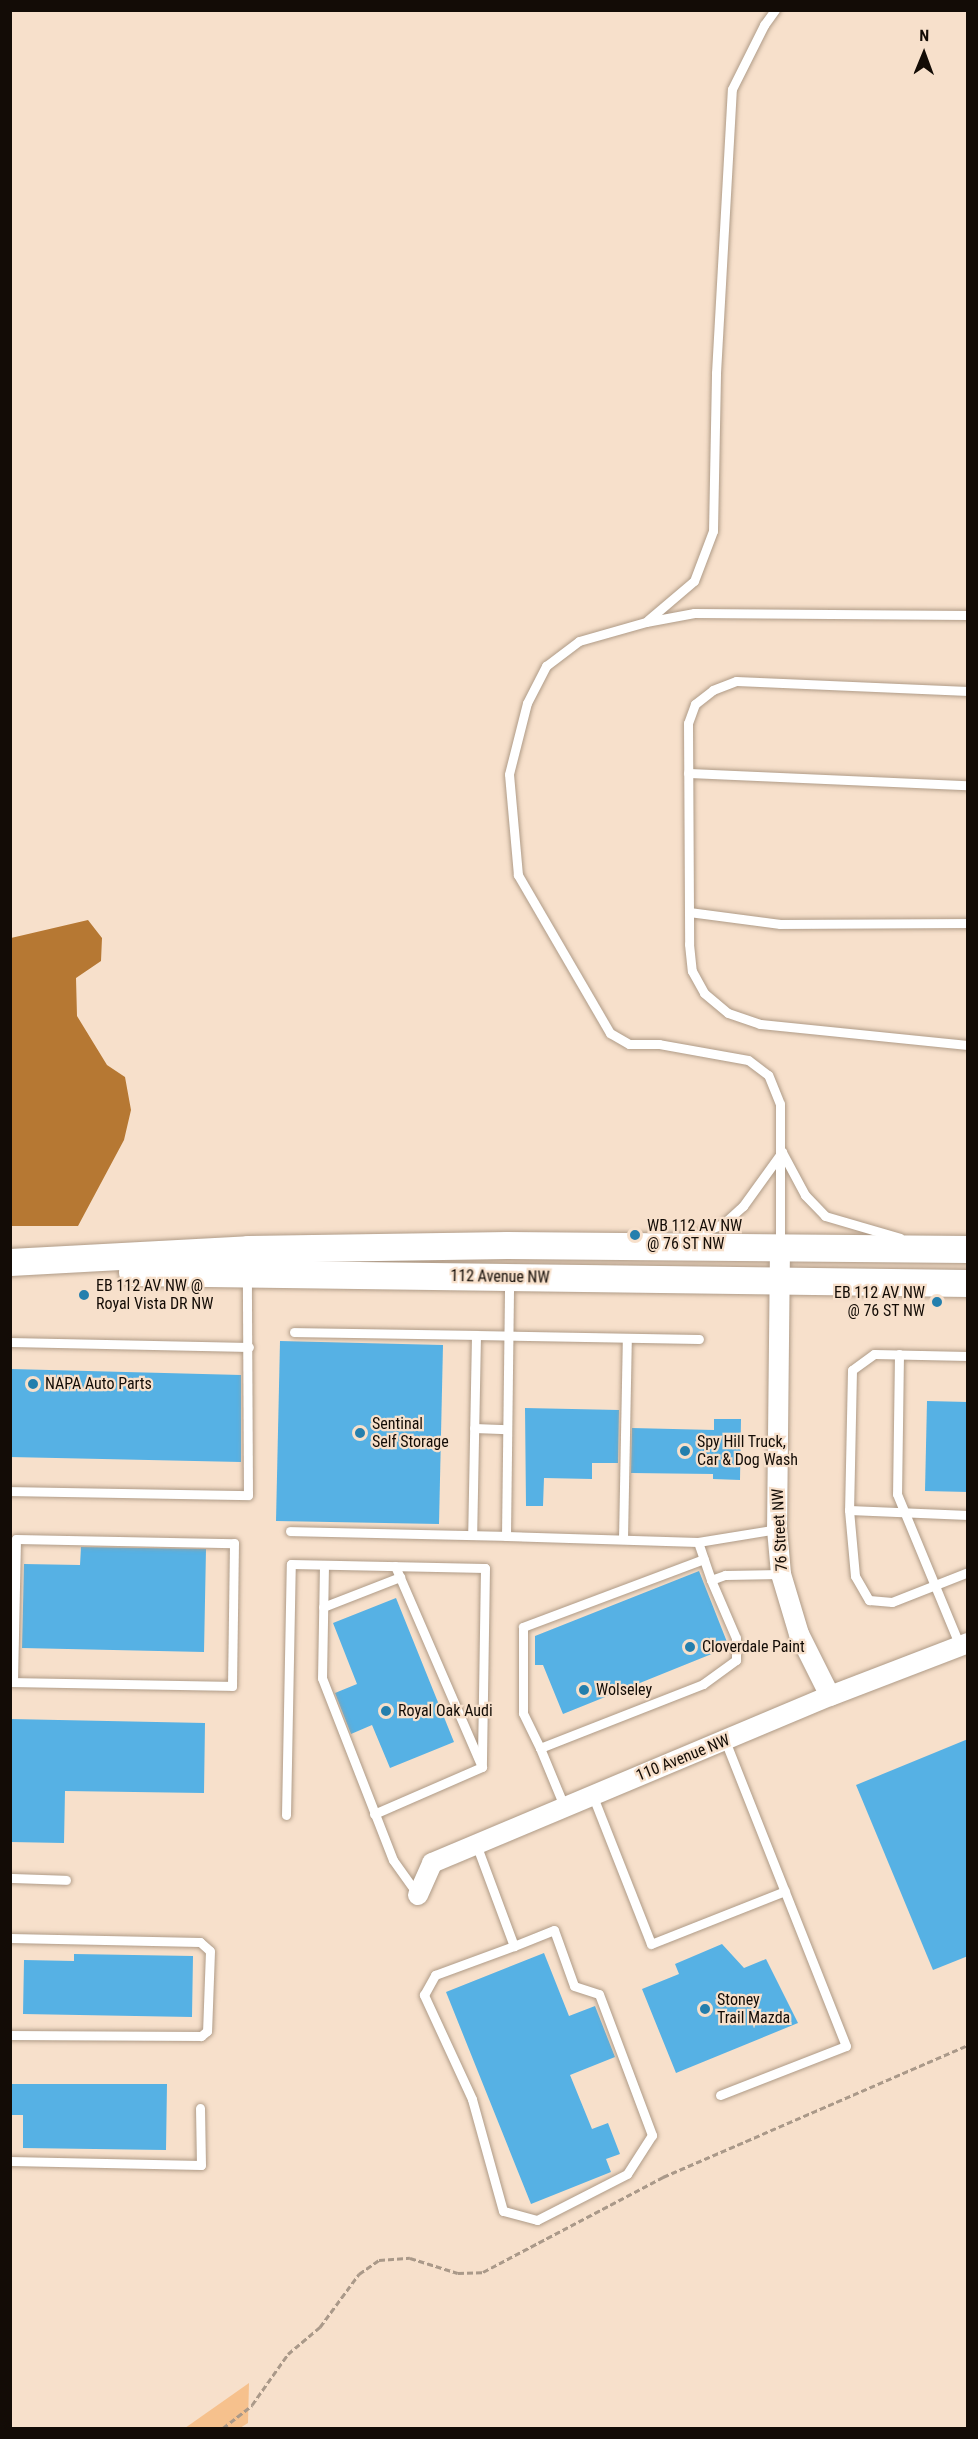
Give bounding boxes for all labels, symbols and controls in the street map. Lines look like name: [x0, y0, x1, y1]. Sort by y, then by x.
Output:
north arrow: [894, 24, 954, 84]
text: N: [919, 26, 929, 45]
place label: WB 112 AV NW @ 76 ST NW: [647, 1216, 742, 1254]
marker: WB 112 AV NW @ 76 ST NW: [628, 1228, 642, 1242]
street label: 112 Avenue NW: [450, 1267, 550, 1287]
place label: EB 112 AV NW @ Royal Vista DR NW: [96, 1276, 213, 1314]
place label: EB 112 AV NW @ 76 ST NW: [834, 1283, 925, 1321]
marker: EB 112 AV NW @ Royal Vista DR NW: [77, 1288, 91, 1302]
marker: EB 112 AV NW @ 76 ST NW: [930, 1295, 944, 1309]
place label: NAPA Auto Parts: [45, 1374, 152, 1394]
marker: NAPA Auto Parts: [26, 1377, 40, 1391]
place label: Sentinal Self Storage: [372, 1414, 449, 1452]
marker: Sentinal Self Storage: [353, 1426, 367, 1440]
place label: Spy Hill Truck, Car & Dog Wash: [697, 1432, 798, 1470]
marker: Spy Hill Truck, Car & Dog Wash: [678, 1444, 692, 1458]
street label: 76 Street NW: [768, 1488, 792, 1572]
place label: Cloverdale Paint: [702, 1637, 805, 1657]
marker: Cloverdale Paint: [683, 1640, 697, 1654]
place label: Wolseley: [596, 1680, 652, 1700]
marker: Wolseley: [577, 1683, 591, 1697]
place label: Royal Oak Audi: [398, 1701, 493, 1721]
marker: Royal Oak Audi: [379, 1704, 393, 1718]
street label: 110 Avenue NW: [633, 1731, 733, 1785]
place label: Stoney Trail Mazda: [717, 1990, 790, 2028]
marker: Stoney Trail Mazda: [698, 2002, 712, 2016]

